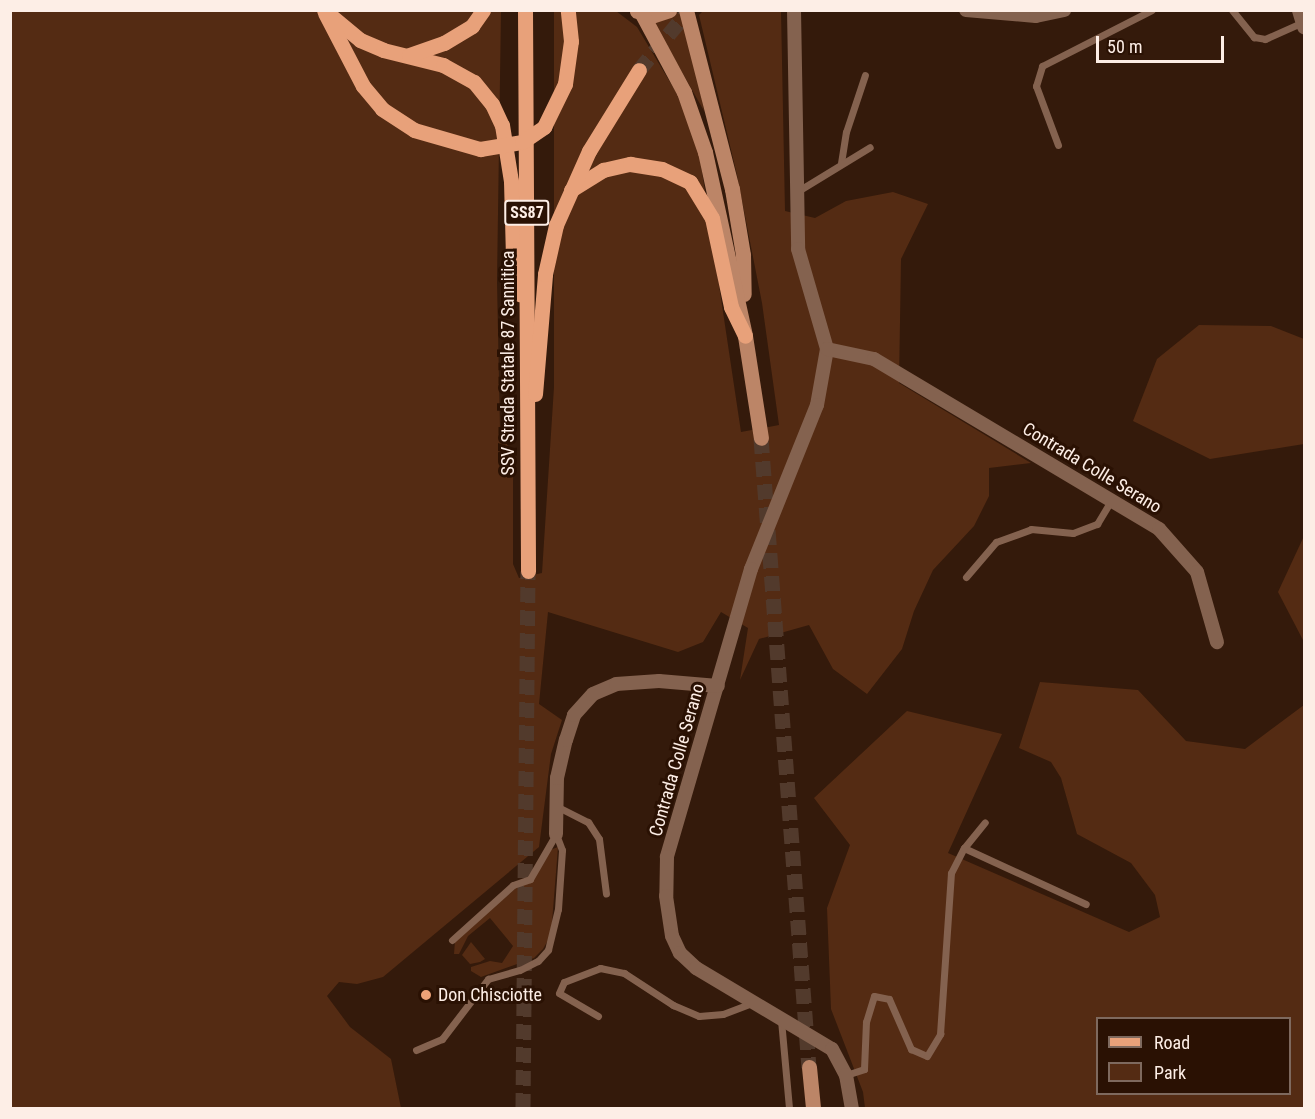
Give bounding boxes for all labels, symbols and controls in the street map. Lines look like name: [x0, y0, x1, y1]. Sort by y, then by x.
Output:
scale bar: [1099, 24, 1226, 62]
text: 50 m: [1107, 36, 1142, 57]
road number: SS87: [503, 200, 551, 226]
street label: SSV Strada Statale 87 Sannitica: [497, 251, 519, 475]
street label: Contrada Colle Serano: [1019, 418, 1165, 518]
street label: Contrada Colle Serano: [645, 681, 709, 839]
place label: Don Chisciotte: [438, 984, 542, 1006]
marker: Don Chisciotte: [419, 988, 433, 1002]
legend: [1096, 1017, 1291, 1095]
text: Road: [1154, 1032, 1190, 1053]
text: Park: [1154, 1062, 1186, 1083]

